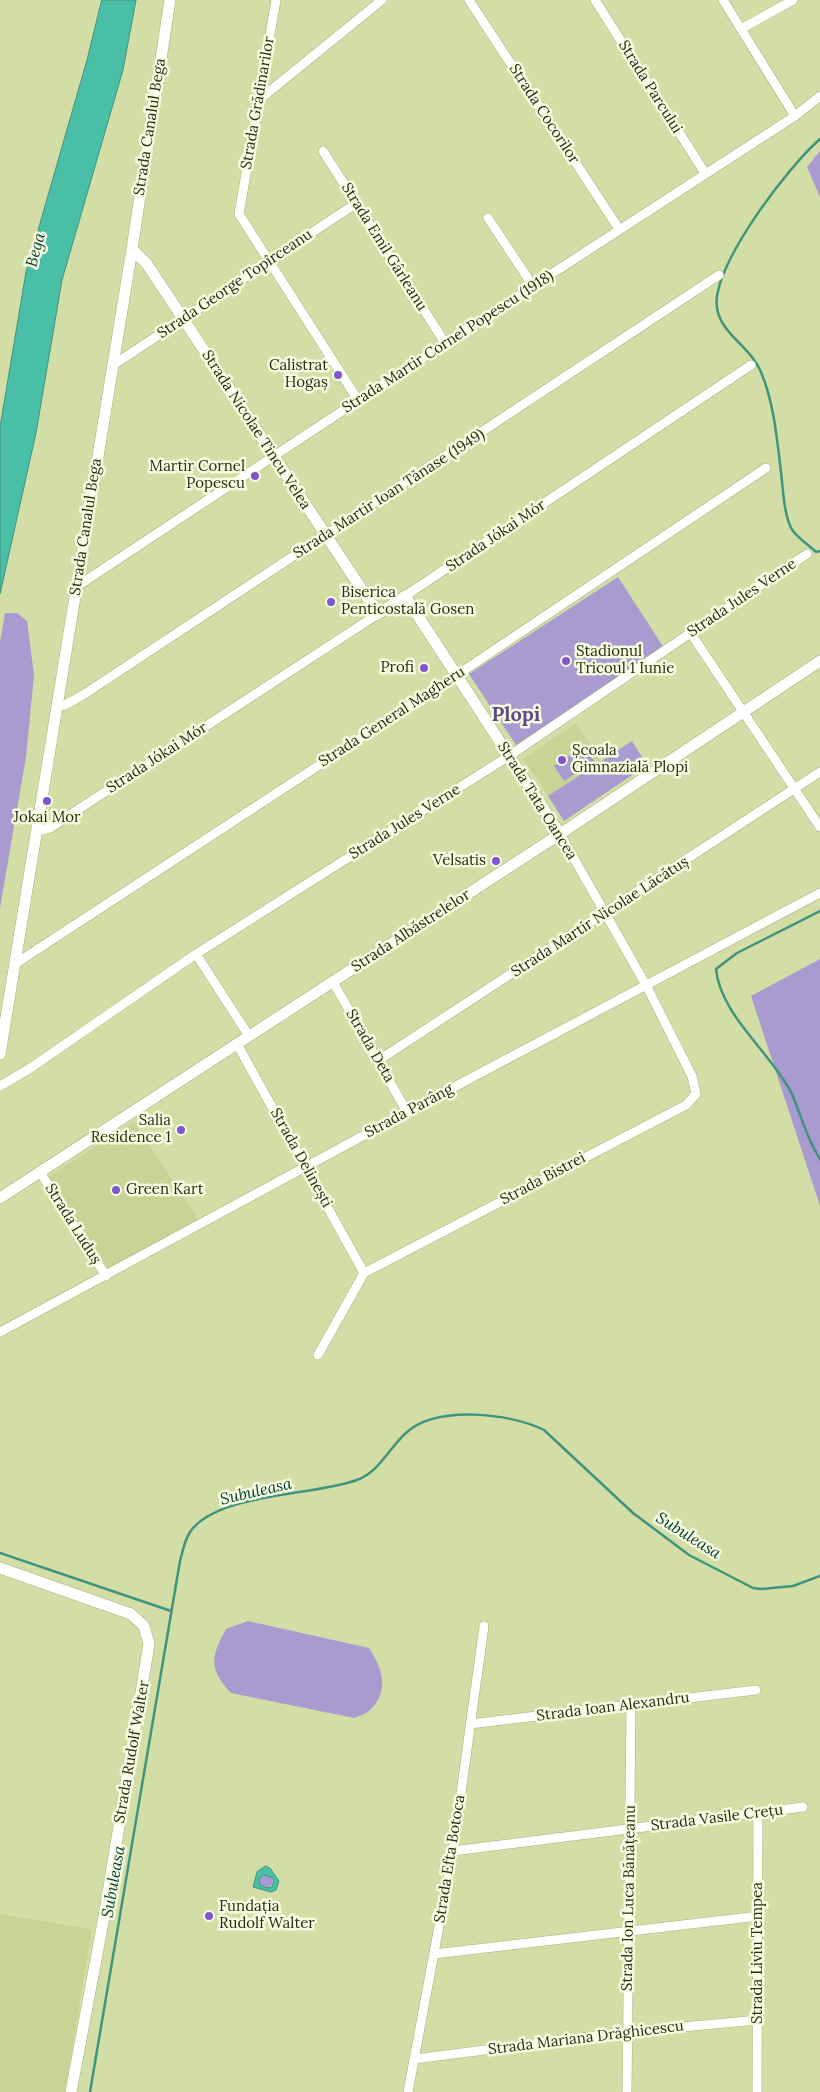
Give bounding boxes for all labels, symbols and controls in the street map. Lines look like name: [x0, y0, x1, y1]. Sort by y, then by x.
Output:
street label: Strada Grădinarilor: [237, 35, 279, 171]
street label: Strada Parcului: [614, 37, 686, 137]
street label: Strada Canalul Bega: [130, 57, 170, 197]
street label: Strada Cocorilor: [505, 61, 583, 167]
street label: Strada Emil Gârleanu: [337, 180, 431, 314]
street label: Strada George Topîrceanu: [154, 225, 316, 343]
water label: Bega: [22, 231, 50, 269]
street label: Strada Martir Cornel Popescu (1918): [339, 267, 557, 417]
street label: Strada Nicolae Tincu Velea: [198, 347, 314, 513]
place label: Calistrat Hogaș: [269, 357, 328, 392]
marker: Calistrat Hogaș: [332, 369, 344, 381]
street label: Strada Martir Ioan Tănase (1949): [290, 425, 488, 563]
street label: Strada Canalul Bega: [66, 457, 106, 597]
place label: Martir Cornel Popescu: [149, 458, 245, 493]
marker: Martir Cornel Popescu: [249, 470, 261, 482]
street label: Strada Jókai Mór: [443, 496, 549, 576]
street label: Strada Jules Verne: [684, 555, 800, 641]
place label: Biserica Penticostală Gosen: [341, 584, 474, 619]
marker: Biserica Penticostală Gosen: [325, 596, 337, 608]
place label: Stadionul Tricoul 1 Iunie: [576, 643, 674, 678]
marker: Stadionul Tricoul 1 Iunie: [560, 655, 572, 667]
place label: Profi: [380, 659, 414, 677]
marker: Profi: [418, 662, 430, 674]
street label: Strada General Magheru: [316, 663, 468, 771]
district label: Plopi: [492, 703, 540, 727]
street label: Strada Jókai Mór: [103, 719, 211, 797]
street label: Strada Tata Oancea: [493, 739, 581, 863]
place label: Școala Gimnazială Plopi: [572, 742, 688, 777]
marker: Școala Gimnazială Plopi: [556, 754, 568, 766]
street label: Strada Jules Verne: [346, 781, 464, 863]
marker: Jokai Mor: [41, 795, 53, 807]
place label: Jokai Mor: [13, 809, 81, 827]
place label: Velsatis: [433, 852, 486, 870]
street label: Strada Martir Nicolae Lăcătuș: [508, 853, 692, 981]
marker: Velsatis: [490, 855, 502, 867]
street label: Strada Albăstrelelor: [348, 886, 474, 976]
street label: Strada Deta: [342, 1006, 398, 1086]
street label: Strada Parâng: [362, 1080, 456, 1142]
street label: Strada Delinești: [266, 1105, 336, 1211]
place label: Salia Residence 1: [91, 1112, 171, 1147]
marker: Salia Residence 1: [175, 1124, 187, 1136]
street label: Strada Bistrei: [497, 1149, 589, 1209]
street label: Strada Luduș: [41, 1180, 105, 1268]
place label: Green Kart: [126, 1181, 203, 1199]
marker: Green Kart: [110, 1184, 122, 1196]
water label: Subuleasa: [218, 1474, 294, 1510]
water label: Subuleasa: [652, 1509, 724, 1563]
street label: Strada Rudolf Walter: [111, 1679, 153, 1825]
street label: Strada Ioan Alexandru: [535, 1689, 691, 1725]
street label: Strada Efta Botoca: [431, 1794, 469, 1924]
street label: Strada Vasile Crețu: [650, 1801, 784, 1835]
street label: Strada Ion Luca Bănățeanu: [618, 1805, 640, 1991]
water label: Subuleasa: [98, 1845, 130, 1919]
street label: Strada Liviu Tempea: [749, 1882, 767, 2024]
place label: Fundația Rudolf Walter: [219, 1898, 315, 1933]
marker: Fundația Rudolf Walter: [203, 1910, 215, 1922]
street label: Strada Mariana Drăghicescu: [487, 2017, 685, 2059]

